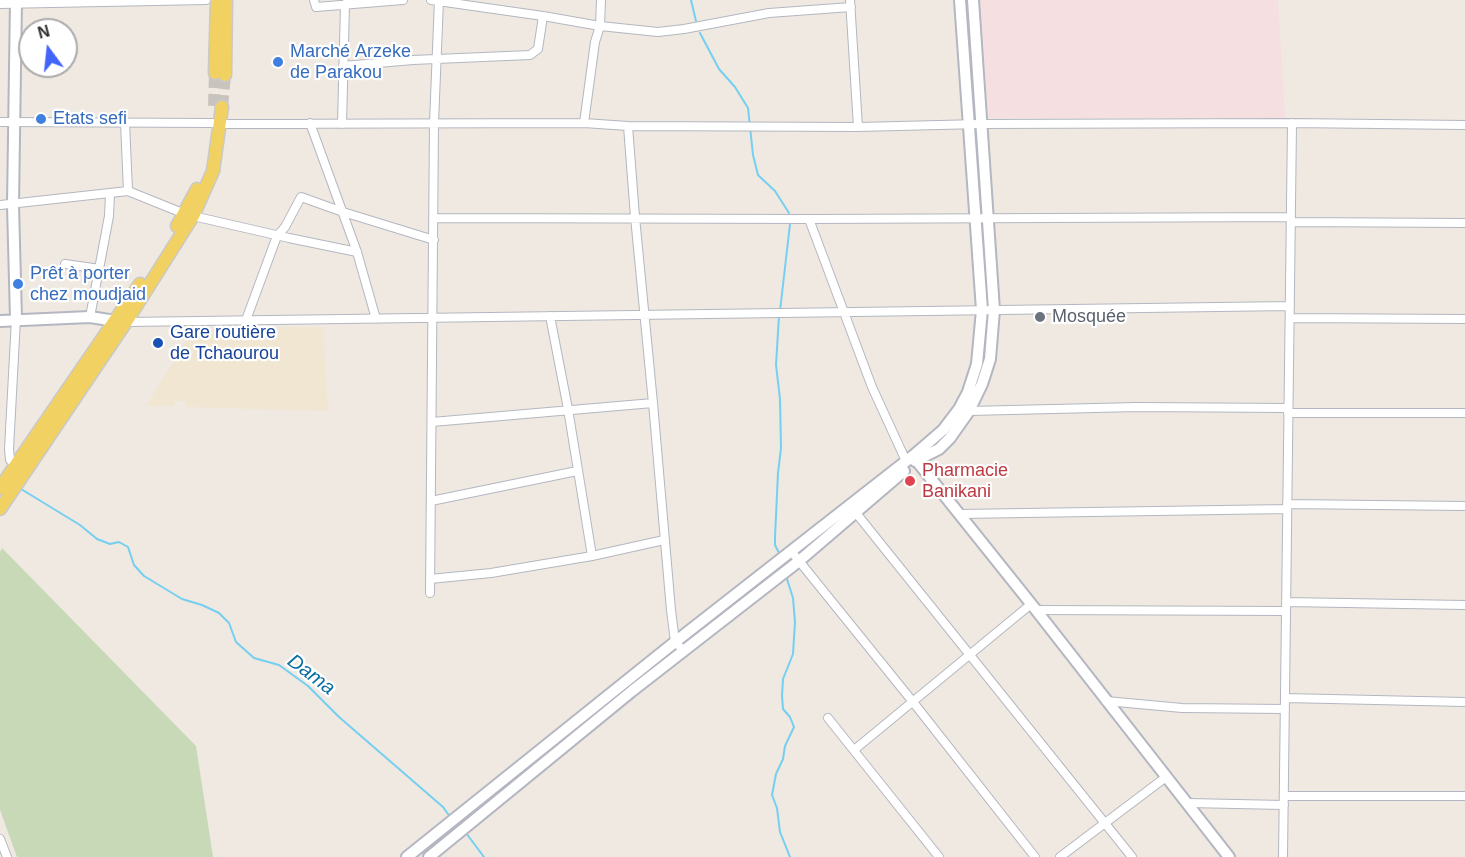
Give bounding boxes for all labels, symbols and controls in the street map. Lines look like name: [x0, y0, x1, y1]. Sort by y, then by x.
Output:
north arrow: [18, 18, 78, 78]
text: N: [36, 22, 52, 42]
place label: Marché Arzeke de Parakou: [290, 41, 411, 84]
marker: Marché Arzeke de Parakou: [271, 55, 285, 69]
place label: Etats sefi: [53, 108, 127, 130]
marker: Etats sefi: [34, 112, 48, 126]
place label: Prêt à porter chez moudjaid: [30, 263, 146, 306]
marker: Prêt à porter chez moudjaid: [11, 277, 25, 291]
place label: Mosquée: [1052, 306, 1126, 328]
marker: Mosquée: [1033, 310, 1047, 324]
place label: Gare routière de Tchaourou: [170, 322, 279, 364]
marker: Gare routière de Tchaourou: [151, 336, 165, 350]
place label: Pharmacie Banikani: [922, 460, 1008, 502]
marker: Pharmacie Banikani: [903, 474, 917, 488]
water label: Dama: [282, 649, 340, 701]

